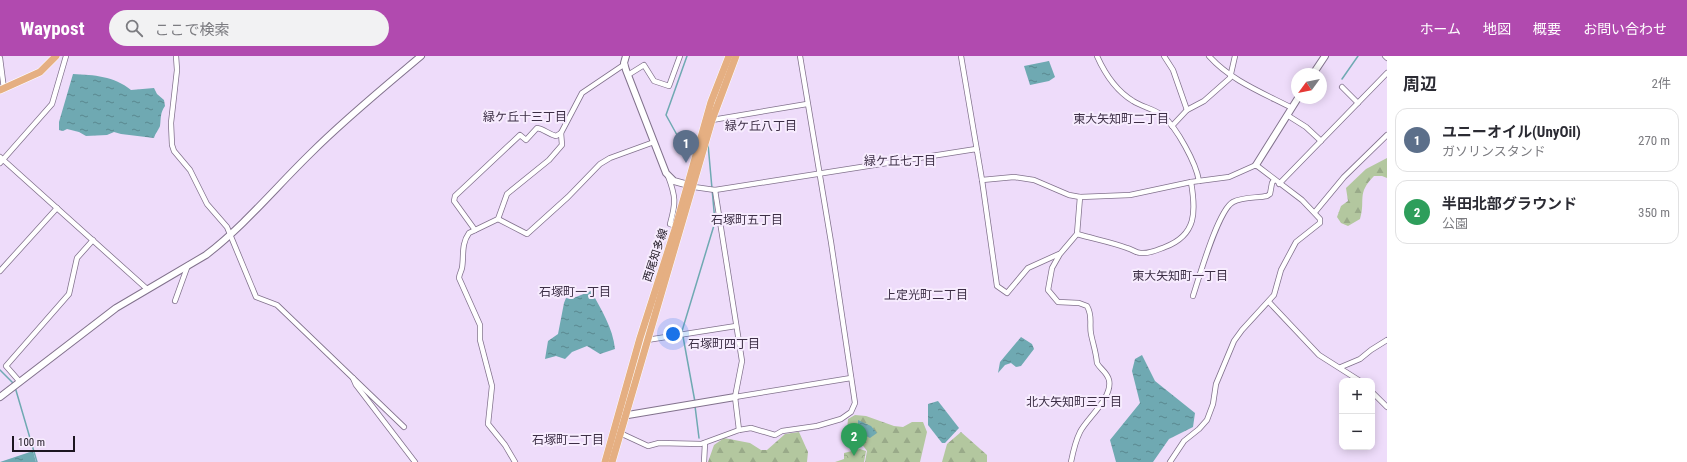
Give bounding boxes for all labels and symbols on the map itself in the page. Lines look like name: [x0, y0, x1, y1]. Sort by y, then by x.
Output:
north arrow: [1291, 68, 1327, 104]
district label: 緑ケ丘十三丁目: [483, 110, 567, 124]
district label: 東大矢知町二丁目: [1073, 112, 1169, 126]
district label: 緑ケ丘八丁目: [725, 119, 797, 133]
pin: 1: [673, 130, 699, 163]
district label: 緑ケ丘七丁目: [864, 154, 936, 168]
district label: 石塚町五丁目: [711, 213, 783, 227]
street label: 西尾知多線: [641, 227, 670, 283]
district label: 東大矢知町一丁目: [1132, 269, 1228, 283]
district label: 石塚町一丁目: [539, 285, 611, 299]
district label: 上定光町二丁目: [884, 288, 968, 302]
your location: [663, 324, 683, 344]
district label: 石塚町四丁目: [688, 337, 760, 351]
district label: 北大矢知町三丁目: [1026, 395, 1122, 409]
pin: 2: [841, 423, 867, 456]
district label: 石塚町二丁目: [532, 433, 604, 447]
scale bar: [12, 434, 75, 453]

